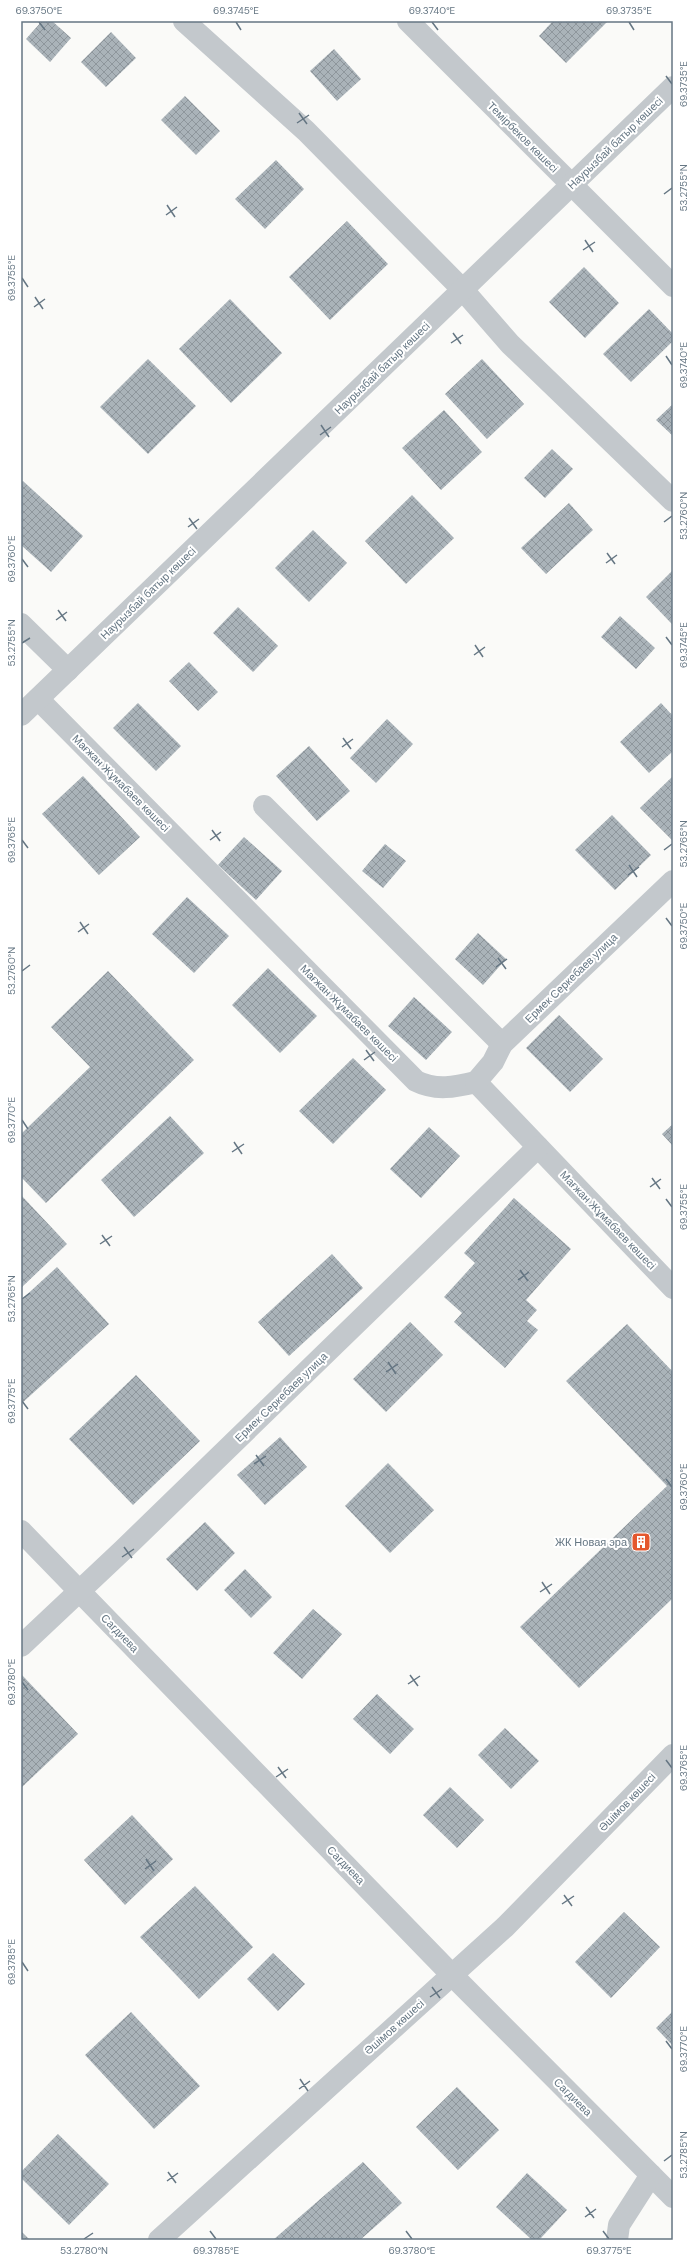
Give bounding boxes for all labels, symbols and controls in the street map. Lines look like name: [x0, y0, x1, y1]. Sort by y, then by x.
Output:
text: 69.3750°E: [16, 4, 63, 17]
text: 69.3745°E: [213, 4, 259, 17]
text: 69.3740°E: [409, 4, 456, 17]
text: 69.3735°E: [606, 4, 652, 17]
text: 69.3735°E: [677, 61, 690, 107]
street label: Наурызбай батыр көшесі: [564, 94, 666, 192]
street label: Темірбеков көшесі: [485, 99, 561, 175]
text: 53.2755°N: [677, 164, 690, 212]
text: 69.3755°E: [5, 255, 18, 301]
street label: Наурызбай батыр көшесі: [331, 319, 433, 417]
text: 69.3740°E: [677, 341, 690, 388]
text: 53.2760°N: [677, 492, 690, 540]
text: 69.3760°E: [5, 535, 18, 583]
street label: Наурызбай батыр көшесі: [97, 544, 199, 642]
text: 53.2755°N: [5, 619, 18, 667]
text: 69.3745°E: [677, 622, 690, 668]
street label: Мағжан Жұмабаев көшесі: [69, 731, 173, 835]
text: 69.3765°E: [5, 817, 18, 863]
text: 53.2765°N: [677, 820, 690, 868]
text: 69.3750°E: [677, 902, 690, 949]
street label: Ермек Серкебаев улица: [522, 930, 621, 1026]
text: 53.2760°N: [5, 947, 18, 995]
street label: Мағжан Жұмабаев көшесі: [297, 961, 401, 1065]
text: 69.3770°E: [5, 1097, 18, 1143]
street label: Мағжан Жұмабаев көшесі: [557, 1168, 659, 1272]
text: 69.3755°E: [677, 1184, 690, 1230]
text: 53.2765°N: [5, 1275, 18, 1323]
street label: Ермек Серкебаев улица: [232, 1349, 331, 1445]
text: 69.3775°E: [5, 1378, 18, 1424]
text: 69.3760°E: [677, 1463, 690, 1511]
building icon: ЖК Новая эра: [630, 1531, 652, 1553]
place label: ЖК Новая эра: [555, 1535, 628, 1549]
street label: Сагдиева: [98, 1611, 142, 1656]
text: 69.3780°E: [5, 1658, 18, 1705]
text: 69.3765°E: [677, 1745, 690, 1791]
street label: Әшімов көшесі: [596, 1770, 658, 1834]
street label: Сагдиева: [324, 1843, 368, 1888]
text: 69.3785°E: [5, 1939, 18, 1985]
street label: Әшімов көшесі: [361, 1996, 427, 2058]
text: 69.3770°E: [677, 2026, 690, 2072]
street label: Сагдиева: [551, 2075, 596, 2120]
text: 53.2785°N: [677, 2131, 690, 2179]
text: 53.2780°N: [60, 2244, 108, 2257]
text: 69.3785°E: [193, 2244, 239, 2257]
text: 69.3780°E: [389, 2244, 436, 2257]
text: 69.3775°E: [586, 2244, 632, 2257]

